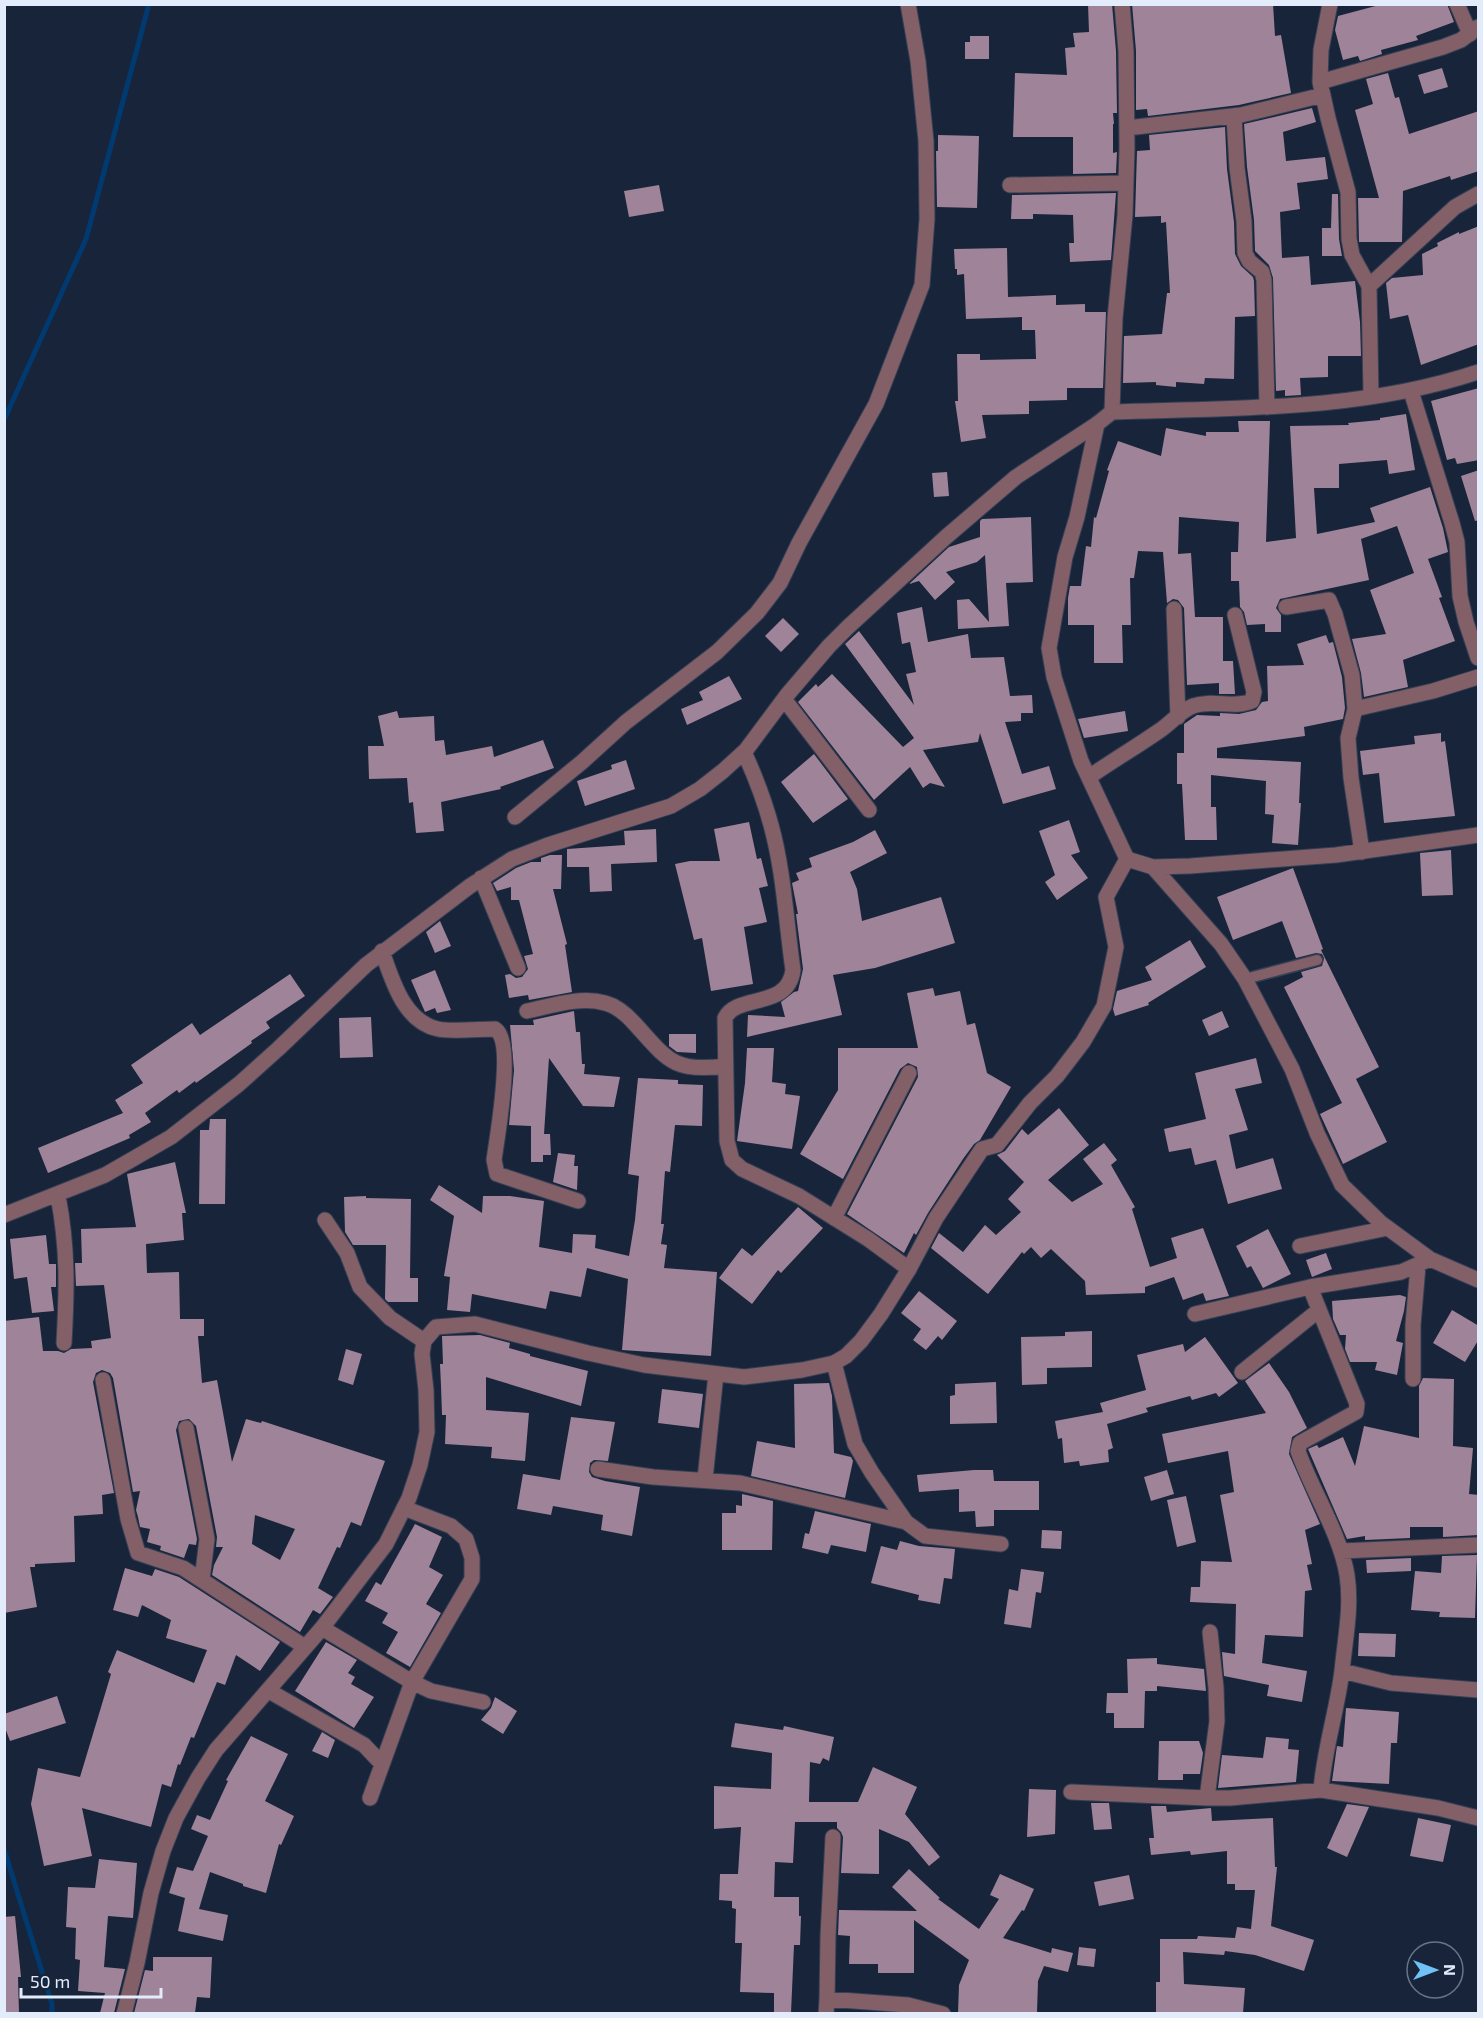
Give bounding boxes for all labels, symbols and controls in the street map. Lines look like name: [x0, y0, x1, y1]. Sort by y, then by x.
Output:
north arrow: [1405, 1940, 1465, 2000]
scale bar: [21, 1961, 160, 1999]
text: N: [1441, 1964, 1460, 1976]
text: 50 m: [30, 1970, 70, 1992]

